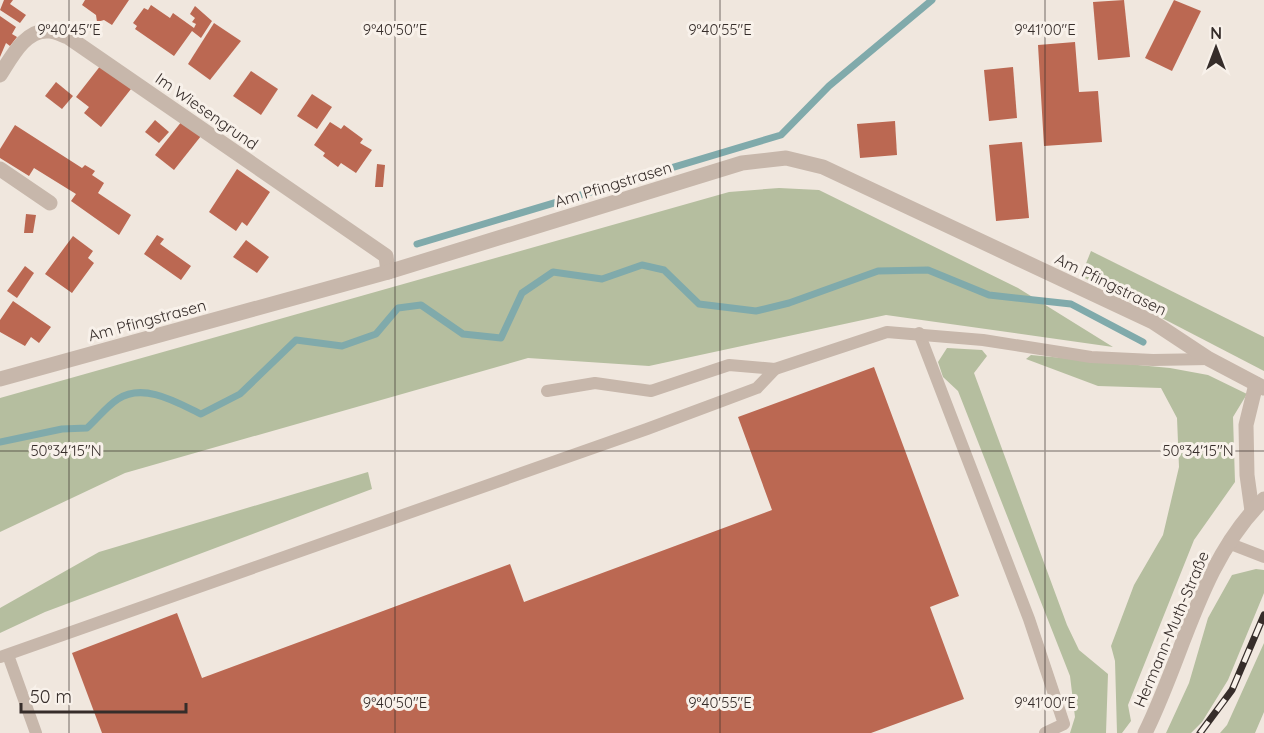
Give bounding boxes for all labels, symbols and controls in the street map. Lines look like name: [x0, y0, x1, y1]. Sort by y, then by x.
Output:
north arrow: [1186, 18, 1246, 78]
text: 9°40'45"E: [37, 20, 101, 39]
text: 9°40'50"E: [363, 20, 427, 39]
text: 9°40'55"E: [688, 20, 752, 39]
text: 9°41'00"E: [1014, 20, 1076, 39]
text: N: [1210, 23, 1222, 43]
street label: Im Wiesengrund: [152, 68, 262, 154]
street label: Am Pfingstrasen: [552, 157, 674, 211]
street label: Am Pfingstrasen: [1052, 248, 1170, 320]
street label: Am Pfingstrasen: [86, 295, 208, 345]
text: 50°34'15"N: [30, 441, 102, 460]
text: 50°34'15"N: [1162, 441, 1234, 460]
street label: Hermann-Muth-Straße: [1129, 548, 1213, 710]
scale bar: [21, 676, 186, 714]
text: 50 m: [30, 685, 72, 708]
text: 9°40'50"E: [363, 693, 427, 712]
text: 9°40'55"E: [688, 693, 752, 712]
text: 9°41'00"E: [1014, 693, 1076, 712]

